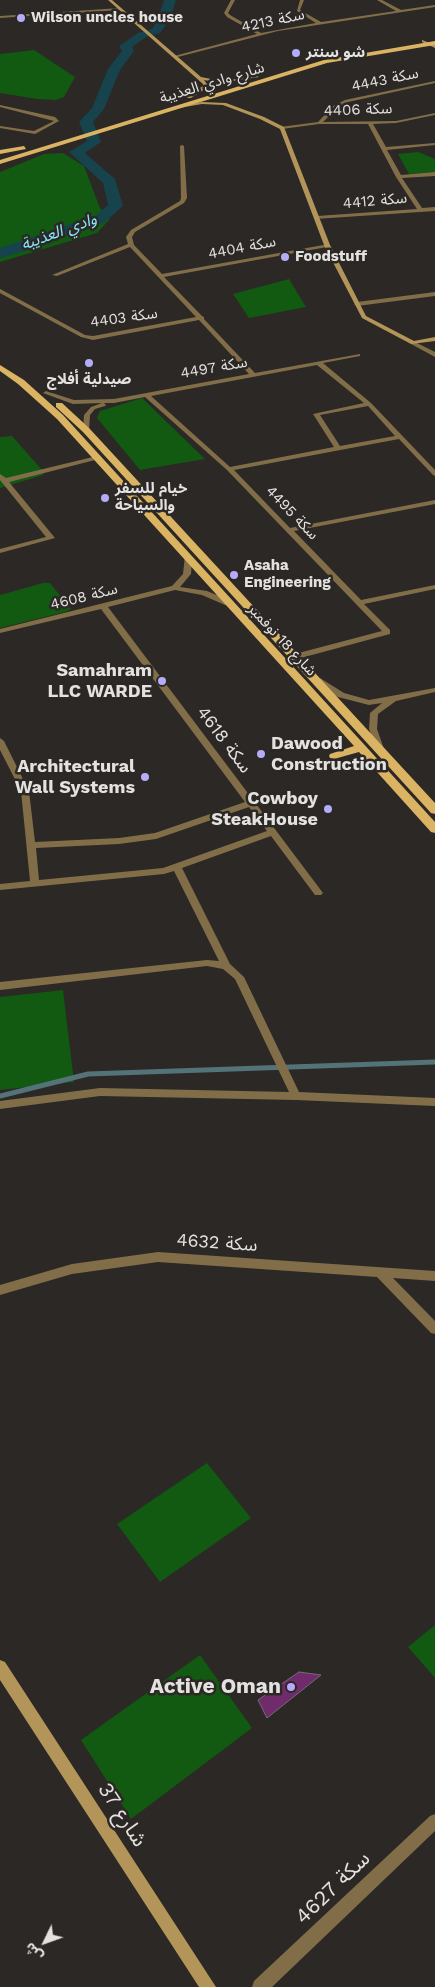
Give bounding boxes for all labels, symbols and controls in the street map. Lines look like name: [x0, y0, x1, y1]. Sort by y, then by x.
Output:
street label: سكة 4213: [240, 6, 306, 36]
place label: Wilson uncles house: [31, 9, 183, 27]
marker: Wilson uncles house: [15, 12, 27, 24]
place label: شو سنتر: [306, 44, 365, 62]
marker: شو سنتر: [290, 47, 302, 59]
street label: شارع وادي العذيبة: [157, 59, 267, 107]
street label: سكة 4443: [350, 64, 420, 96]
street label: سكة 4406: [323, 100, 393, 120]
street label: سكة 4412: [342, 189, 408, 213]
water label: وادي العذيبة: [19, 209, 99, 255]
street label: سكة 4404: [207, 233, 277, 263]
place label: Foodstuff: [295, 248, 367, 266]
marker: Foodstuff: [279, 251, 291, 263]
street label: سكة 4403: [89, 304, 159, 332]
street label: سكة 4497: [179, 353, 249, 383]
marker: صيدلية أفلاج: [83, 357, 95, 369]
place label: صيدلية أفلاج: [47, 371, 131, 389]
place label: خيام للسفر والسياحة: [115, 480, 187, 515]
street label: سكة 4495: [262, 482, 322, 544]
marker: خيام للسفر والسياحة: [99, 492, 111, 504]
place label: Asaha Engineering: [244, 557, 331, 592]
marker: Asaha Engineering: [228, 569, 240, 581]
street label: سكة 4608: [49, 580, 119, 614]
street label: شارع 18 نوفمبر: [244, 600, 320, 680]
place label: Samahram LLC WARDE: [47, 660, 152, 702]
marker: Samahram LLC WARDE: [156, 675, 168, 687]
street label: سكة 4618: [192, 702, 256, 778]
place label: Dawood Construction: [271, 733, 387, 776]
marker: Dawood Construction: [255, 748, 267, 760]
place label: Architectural Wall Systems: [15, 756, 135, 799]
marker: Architectural Wall Systems: [139, 771, 151, 783]
place label: Cowboy SteakHouse: [211, 788, 318, 831]
marker: Cowboy SteakHouse: [322, 803, 334, 815]
street label: سكة 4632: [176, 1229, 258, 1257]
place label: Active Oman: [150, 1674, 281, 1700]
marker: Active Oman: [285, 1681, 297, 1693]
street label: شارع 37: [92, 1778, 152, 1852]
street label: سكة 4627: [291, 1846, 375, 1930]
north arrow: [20, 1917, 70, 1967]
text: ش: [21, 1940, 46, 1965]

